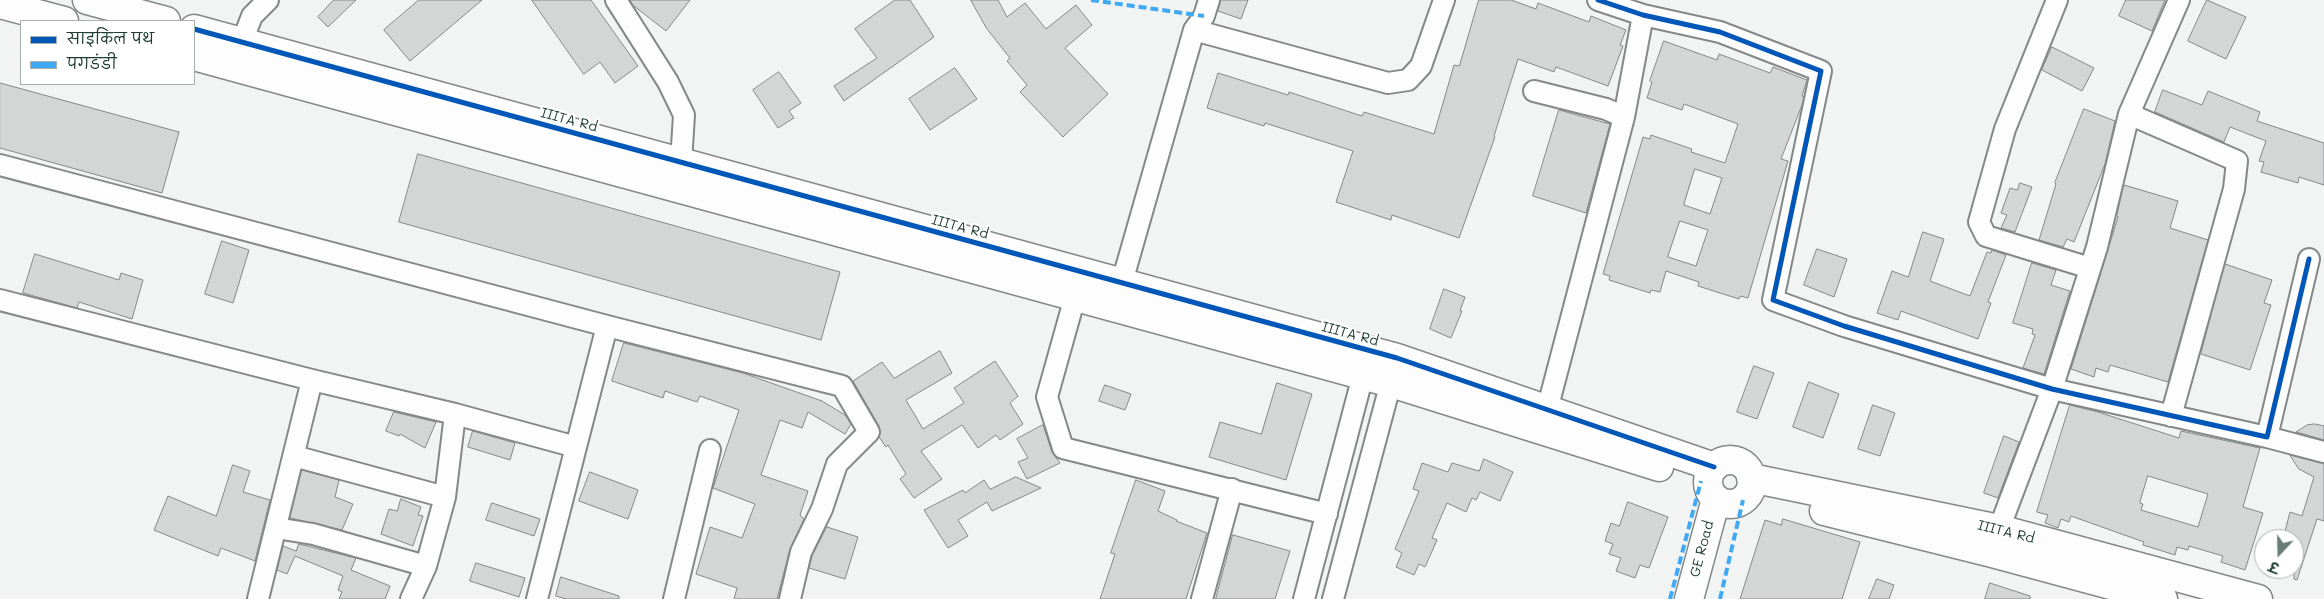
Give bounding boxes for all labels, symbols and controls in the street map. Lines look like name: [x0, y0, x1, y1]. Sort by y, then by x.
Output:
legend: [20, 20, 195, 85]
text: साइकिल पथ: [67, 28, 154, 48]
text: पगडंडी: [67, 53, 117, 73]
street label: IIITA Rd: [539, 104, 599, 136]
street label: IIITA Rd: [930, 211, 990, 243]
street label: IIITA Rd: [1320, 318, 1380, 350]
street label: IIITA Rd: [1976, 517, 2036, 547]
street label: GE Road: [1686, 519, 1718, 579]
north arrow: [2254, 529, 2304, 579]
text: उ: [2266, 557, 2282, 578]

